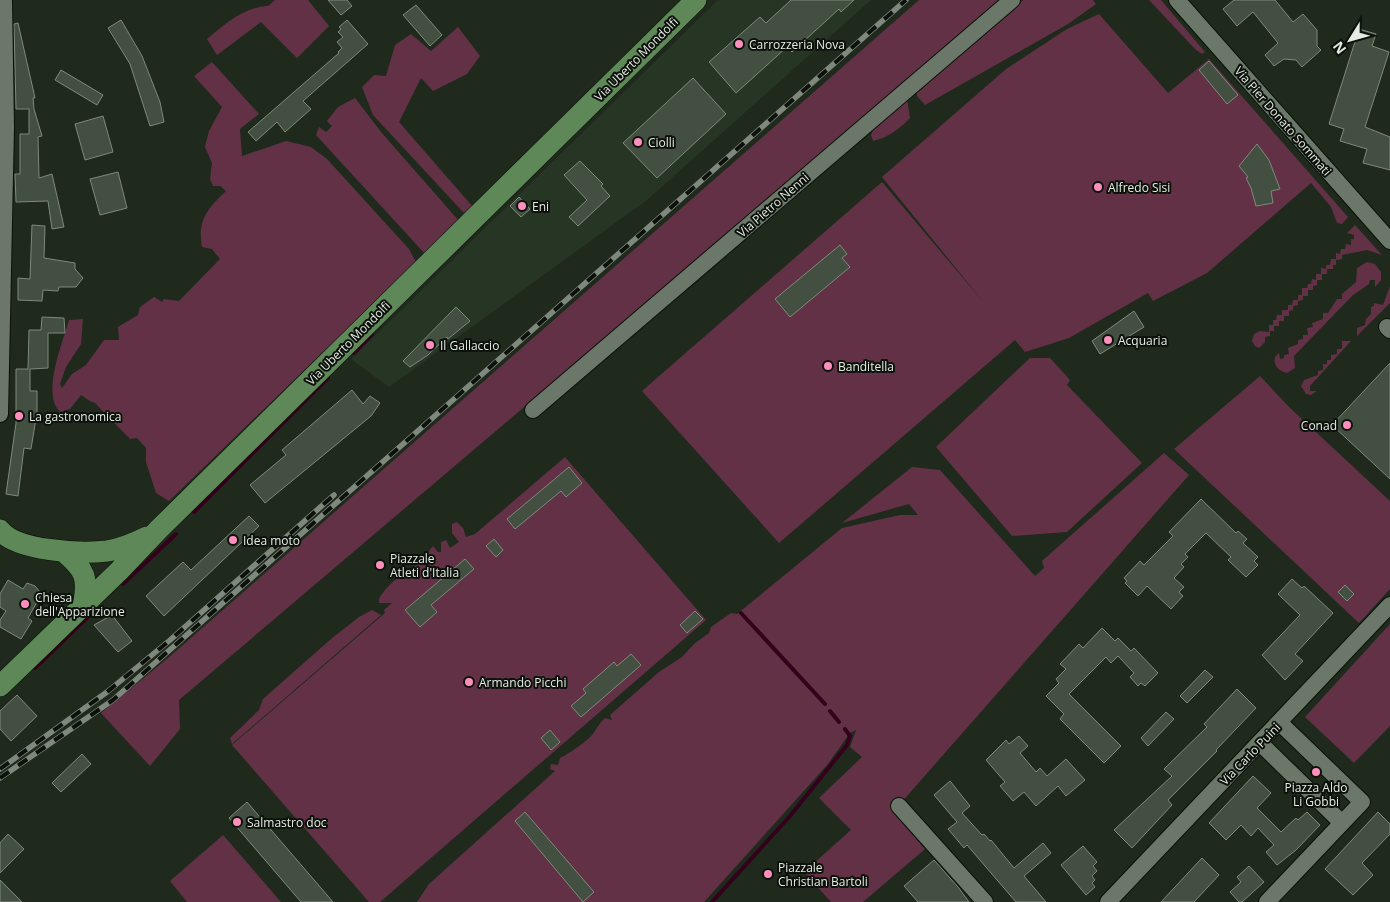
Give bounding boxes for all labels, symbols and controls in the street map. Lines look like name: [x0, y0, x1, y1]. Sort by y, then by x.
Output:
street label: Via Uberto Mondolfi: [590, 13, 682, 105]
north arrow: [1325, 15, 1375, 65]
place label: Carrozzeria Nova: [749, 36, 845, 53]
marker: Carrozzeria Nova: [733, 38, 745, 50]
text: N: [1328, 38, 1350, 58]
street label: Via Pier Donato Sommati: [1231, 63, 1335, 179]
place label: Ciolli: [648, 134, 675, 151]
marker: Ciolli: [632, 136, 644, 148]
street label: Via Pietro Nenni: [733, 169, 813, 241]
place label: Alfredo Sisi: [1108, 179, 1170, 196]
marker: Alfredo Sisi: [1092, 181, 1104, 193]
place label: Eni: [532, 198, 549, 215]
marker: Eni: [516, 200, 528, 212]
street label: Via Uberto Mondolfi: [302, 297, 394, 389]
place label: Acquaria: [1118, 332, 1167, 349]
marker: Acquaria: [1102, 334, 1114, 346]
place label: Il Gallaccio: [440, 337, 499, 354]
marker: Il Gallaccio: [424, 339, 436, 351]
place label: Banditella: [838, 358, 894, 375]
marker: Banditella: [822, 360, 834, 372]
place label: La gastronomica: [29, 408, 121, 425]
marker: La gastronomica: [13, 410, 25, 422]
place label: Conad: [1301, 417, 1337, 434]
marker: Conad: [1341, 419, 1353, 431]
place label: Idea moto: [243, 532, 300, 549]
marker: Idea moto: [227, 534, 239, 546]
place label: Piazzale Atleti d'Italia: [390, 550, 459, 581]
marker: Piazzale Atleti d'Italia: [374, 559, 386, 571]
place label: Chiesa dell'Apparizione: [35, 589, 125, 620]
marker: Chiesa dell'Apparizione: [19, 598, 31, 610]
place label: Armando Picchi: [479, 674, 566, 691]
marker: Armando Picchi: [463, 676, 475, 688]
street label: Via Carlo Puini: [1216, 719, 1284, 789]
marker: Piazza Aldo Li Gobbi: [1310, 766, 1322, 778]
place label: Piazza Aldo Li Gobbi: [1284, 779, 1348, 810]
place label: Salmastro doc: [247, 814, 327, 831]
marker: Salmastro doc: [231, 816, 243, 828]
place label: Piazzale Christian Bartoli: [778, 859, 868, 890]
marker: Piazzale Christian Bartoli: [762, 868, 774, 880]

